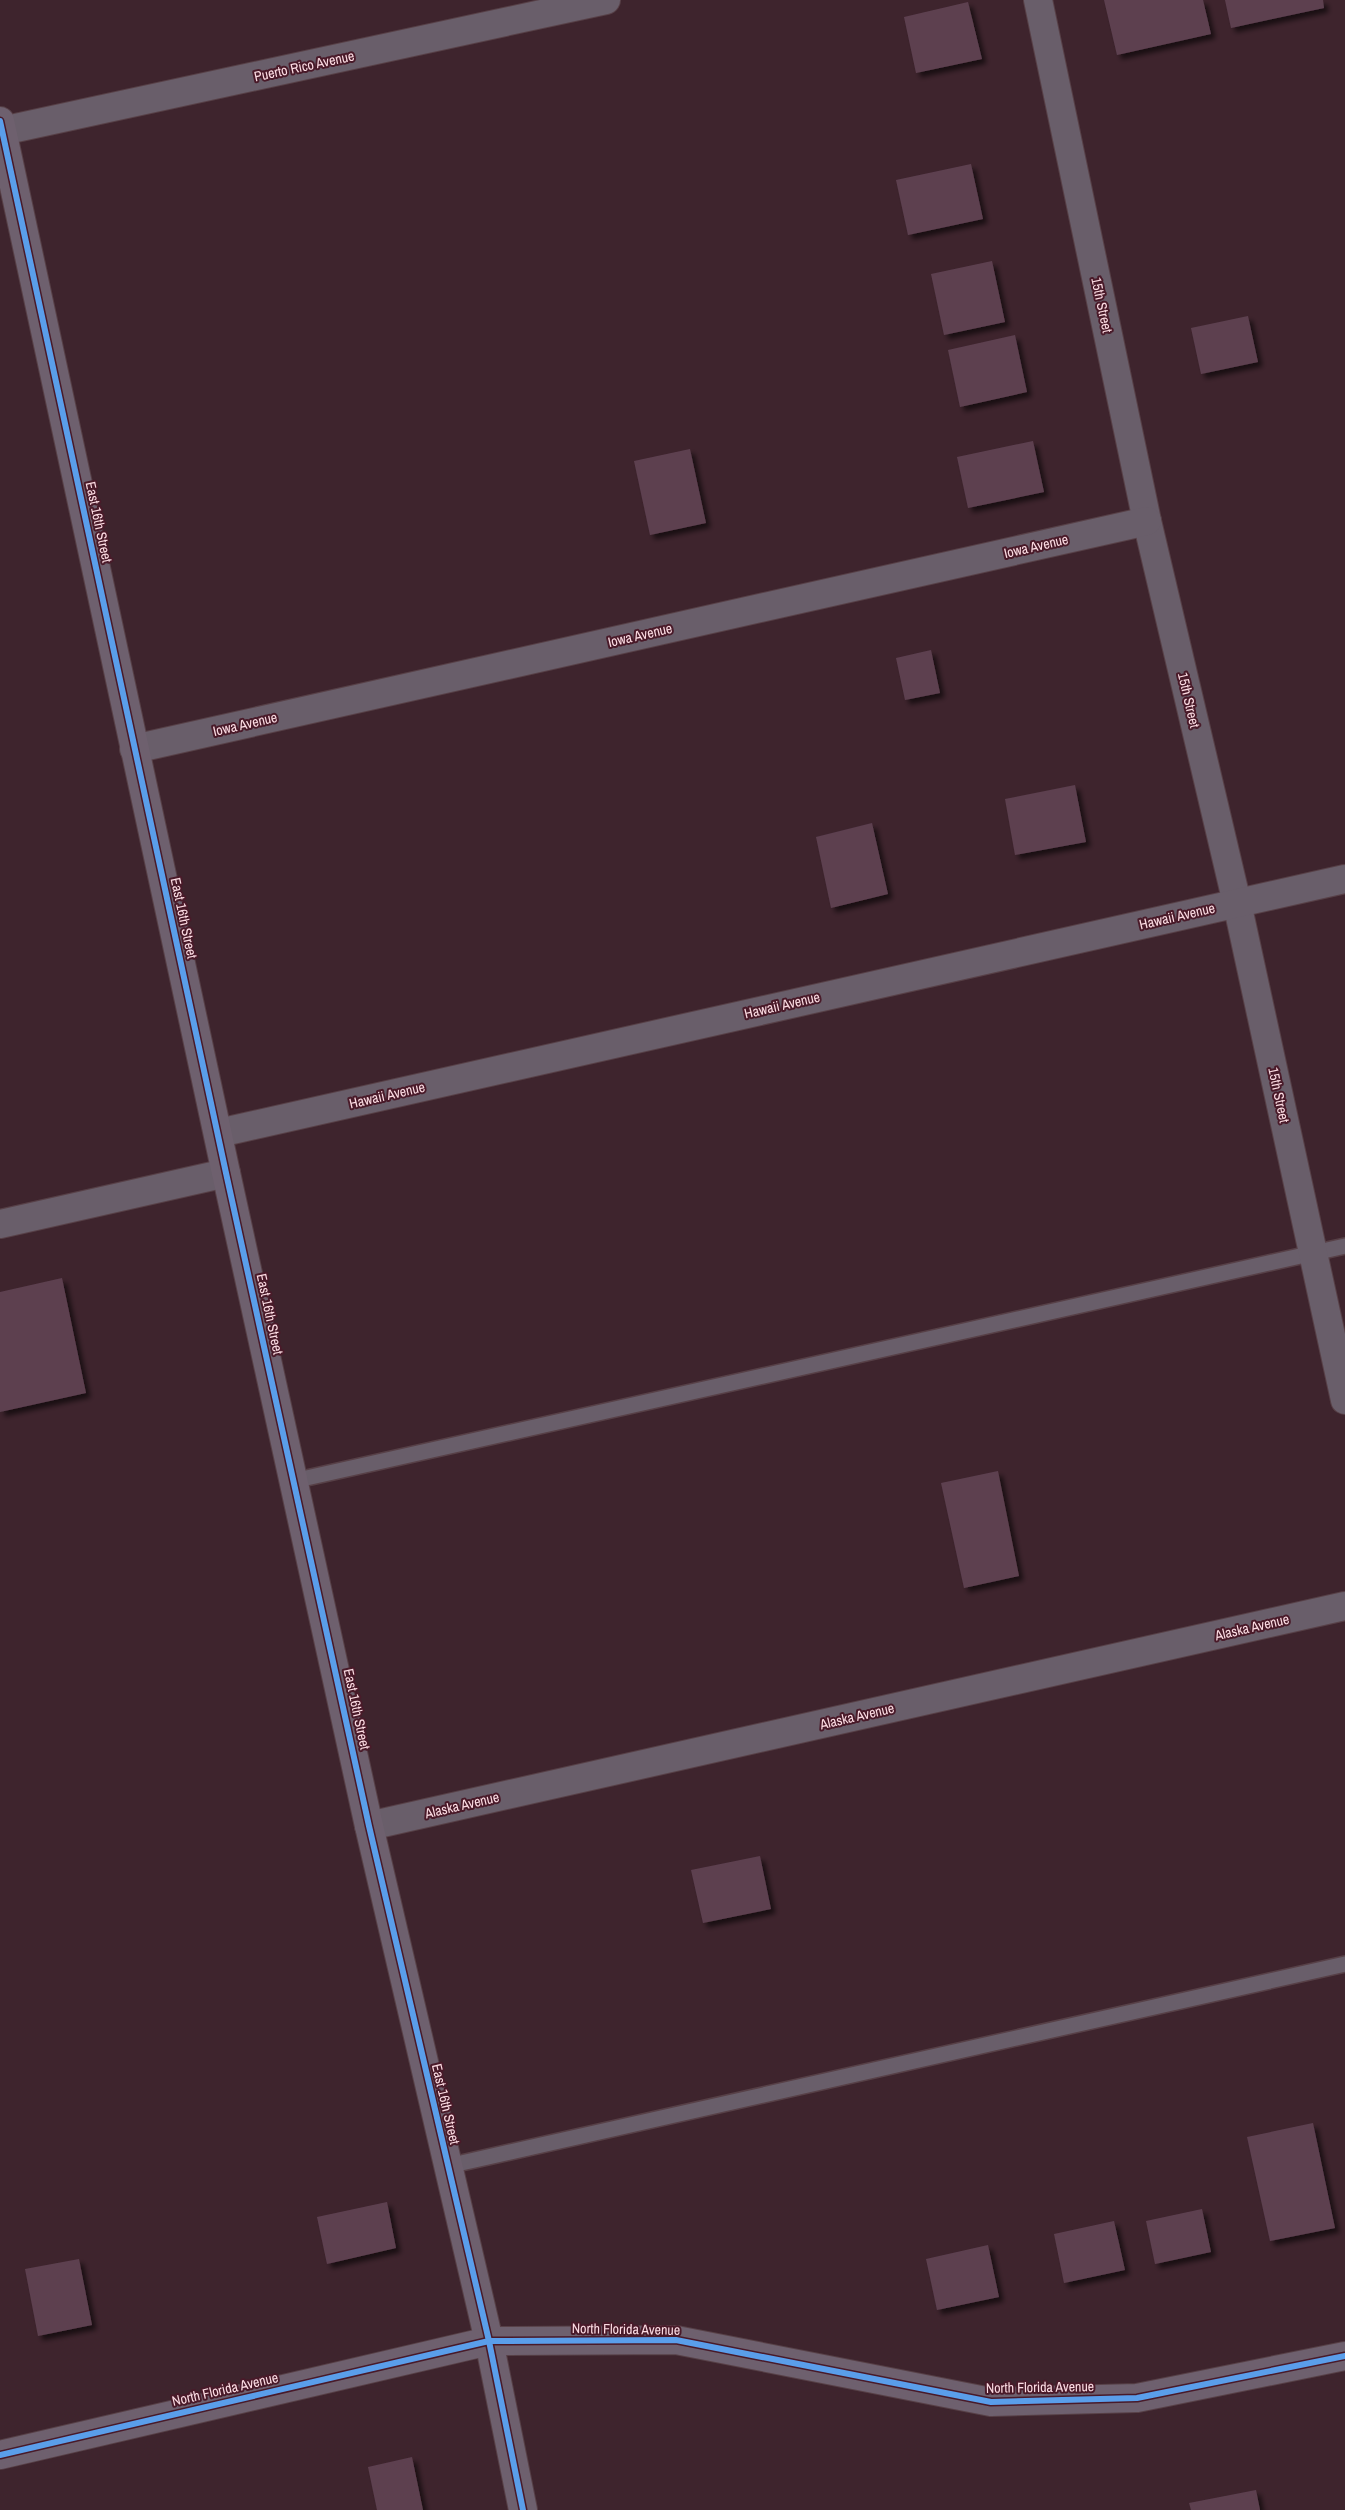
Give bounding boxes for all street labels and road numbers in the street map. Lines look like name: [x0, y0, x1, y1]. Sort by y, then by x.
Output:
street label: Puerto Rico Avenue: [252, 47, 356, 85]
street label: 15th Street: [1087, 276, 1117, 334]
street label: East 16th Street: [82, 480, 116, 564]
street label: Iowa Avenue: [1002, 530, 1070, 562]
street label: Iowa Avenue: [606, 619, 674, 651]
street label: 15th Street: [1174, 671, 1204, 729]
street label: Iowa Avenue: [211, 708, 279, 740]
street label: East 16th Street: [167, 876, 201, 960]
street label: Hawaii Avenue: [1137, 899, 1217, 933]
street label: Hawaii Avenue: [742, 988, 822, 1022]
street label: 15th Street: [1264, 1066, 1294, 1124]
street label: Hawaii Avenue: [347, 1078, 427, 1112]
street label: East 16th Street: [253, 1272, 287, 1356]
street label: Alaska Avenue: [1212, 1610, 1291, 1645]
street label: East 16th Street: [340, 1667, 374, 1751]
street label: Alaska Avenue: [817, 1699, 896, 1734]
street label: Alaska Avenue: [422, 1788, 501, 1823]
street label: East 16th Street: [428, 2062, 464, 2146]
street label: North Florida Avenue: [572, 2319, 680, 2339]
street label: North Florida Avenue: [170, 2368, 280, 2410]
street label: North Florida Avenue: [986, 2377, 1094, 2397]

